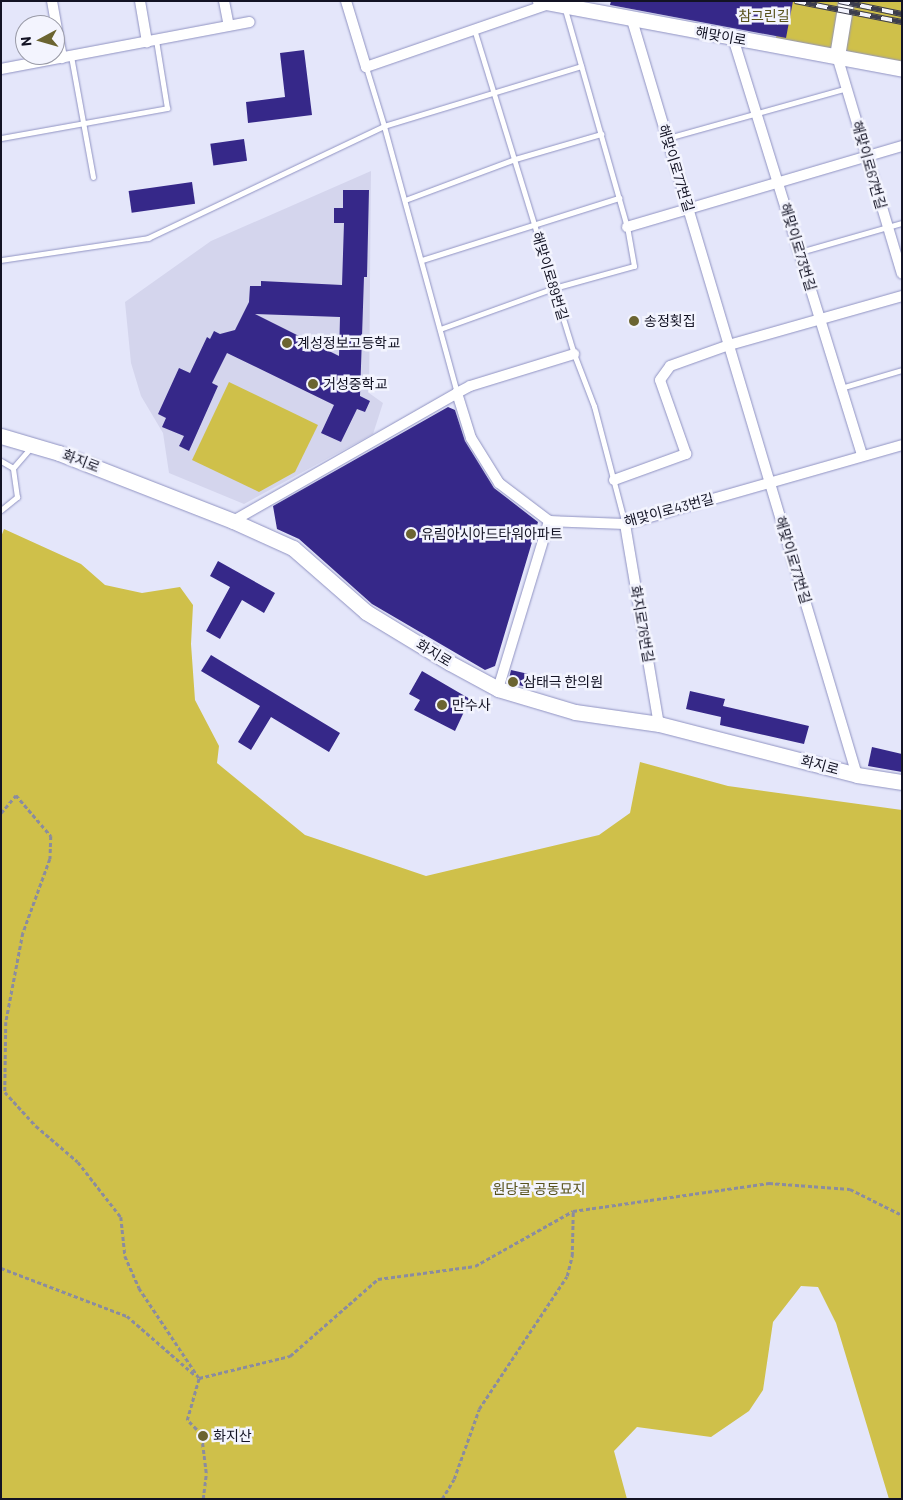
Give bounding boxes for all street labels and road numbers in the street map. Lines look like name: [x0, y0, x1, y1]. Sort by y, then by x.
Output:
street label: 해맞이로: [694, 23, 748, 49]
street label: 해맞이로67번길: [848, 119, 890, 211]
street label: 해맞이로77번길: [655, 122, 697, 214]
street label: 해맞이로73번길: [777, 201, 819, 293]
street label: 해맞이로89번길: [529, 230, 571, 322]
street label: 화지로: [60, 446, 102, 476]
street label: 해맞이로43번길: [622, 490, 716, 530]
street label: 해맞이로77번길: [772, 514, 814, 606]
street label: 화지로76번길: [627, 584, 657, 664]
street label: 화지로: [413, 636, 455, 670]
street label: 화지로: [799, 752, 841, 778]

